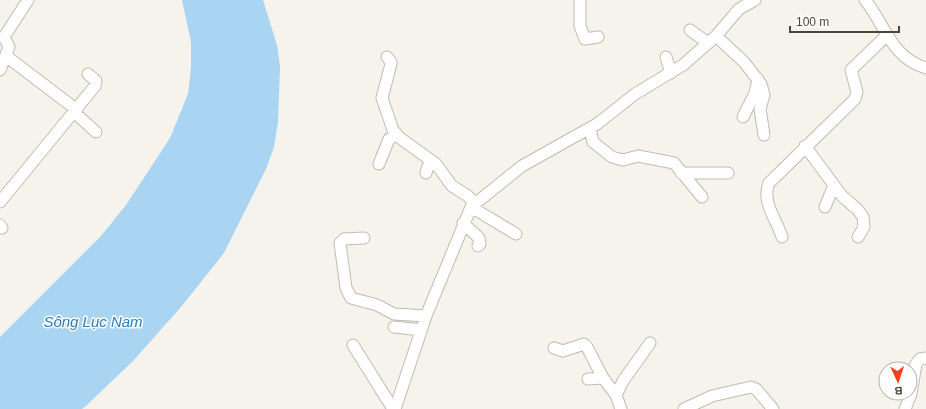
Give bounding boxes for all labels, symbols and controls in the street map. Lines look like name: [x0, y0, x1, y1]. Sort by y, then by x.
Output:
scale bar: [790, 8, 899, 34]
text: 100 m: [796, 15, 829, 29]
water label: Sông Lục Nam: [43, 313, 143, 330]
north arrow: [878, 361, 918, 401]
text: B: [894, 385, 903, 397]

